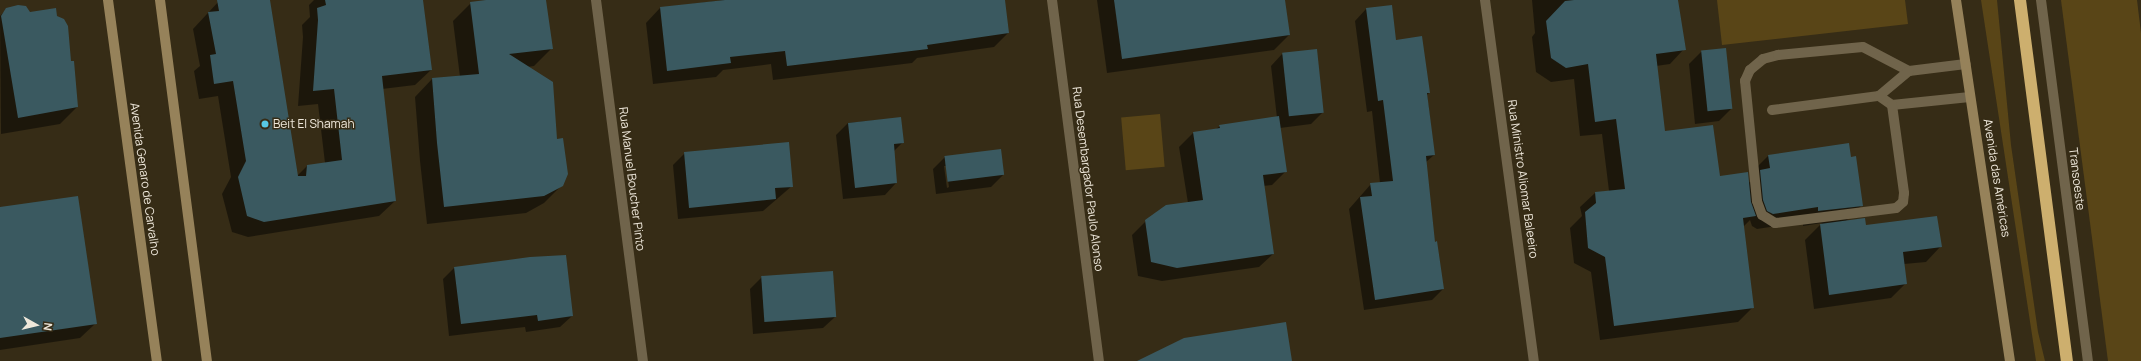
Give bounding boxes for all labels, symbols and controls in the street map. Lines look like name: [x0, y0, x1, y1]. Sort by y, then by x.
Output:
street label: Rua Desembargador Paulo Alonso: [1070, 86, 1106, 272]
street label: Rua Ministro Aliomar Baleeiro: [1505, 99, 1541, 259]
street label: Avenida Genaro de Carvalho: [127, 102, 163, 256]
street label: Rua Manuel Boucher Pinto: [616, 106, 648, 252]
place label: Beit El Shamah: [273, 117, 355, 131]
street label: Avenida das Américas: [1981, 118, 2013, 238]
marker: Beit El Shamah: [260, 119, 270, 129]
street label: Transoeste: [2066, 147, 2088, 211]
north arrow: [16, 305, 56, 345]
text: N: [40, 322, 56, 332]

